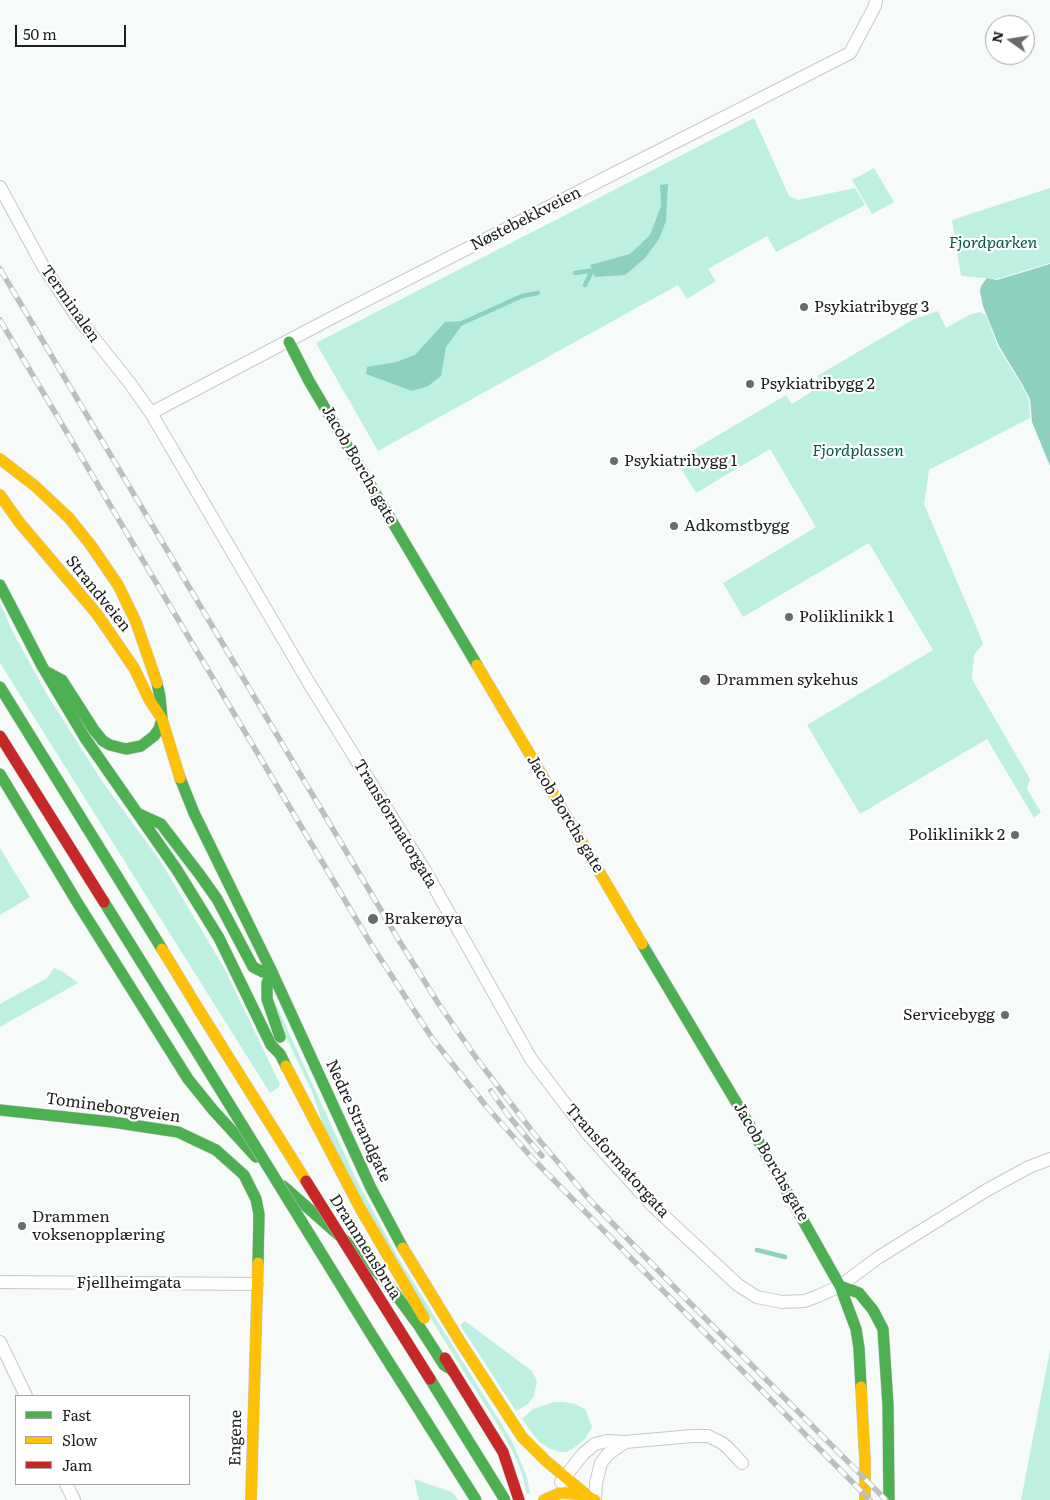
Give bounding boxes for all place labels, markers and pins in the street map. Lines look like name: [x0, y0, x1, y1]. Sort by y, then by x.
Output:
place label: Psykiatribygg 3: [814, 297, 929, 317]
marker: Psykiatribygg 3: [798, 301, 810, 313]
place label: Psykiatribygg 2: [760, 374, 875, 394]
marker: Psykiatribygg 2: [744, 378, 756, 390]
place label: Psykiatribygg 1: [624, 451, 737, 471]
marker: Psykiatribygg 1: [608, 455, 620, 467]
place label: Adkomstbygg: [684, 516, 789, 536]
marker: Adkomstbygg: [668, 520, 680, 532]
place label: Poliklinikk 1: [799, 607, 894, 627]
marker: Poliklinikk 1: [783, 611, 795, 623]
place label: Drammen sykehus: [716, 670, 858, 690]
marker: Drammen sykehus: [698, 673, 712, 687]
place label: Poliklinikk 2: [908, 825, 1005, 845]
marker: Poliklinikk 2: [1009, 829, 1021, 841]
place label: Brakerøya: [384, 909, 463, 929]
marker: Brakerøya: [366, 912, 380, 926]
place label: Servicebygg: [903, 1005, 995, 1025]
marker: Servicebygg: [999, 1009, 1011, 1021]
place label: Drammen voksenopplæring: [32, 1207, 165, 1245]
marker: Drammen voksenopplæring: [16, 1220, 28, 1232]

